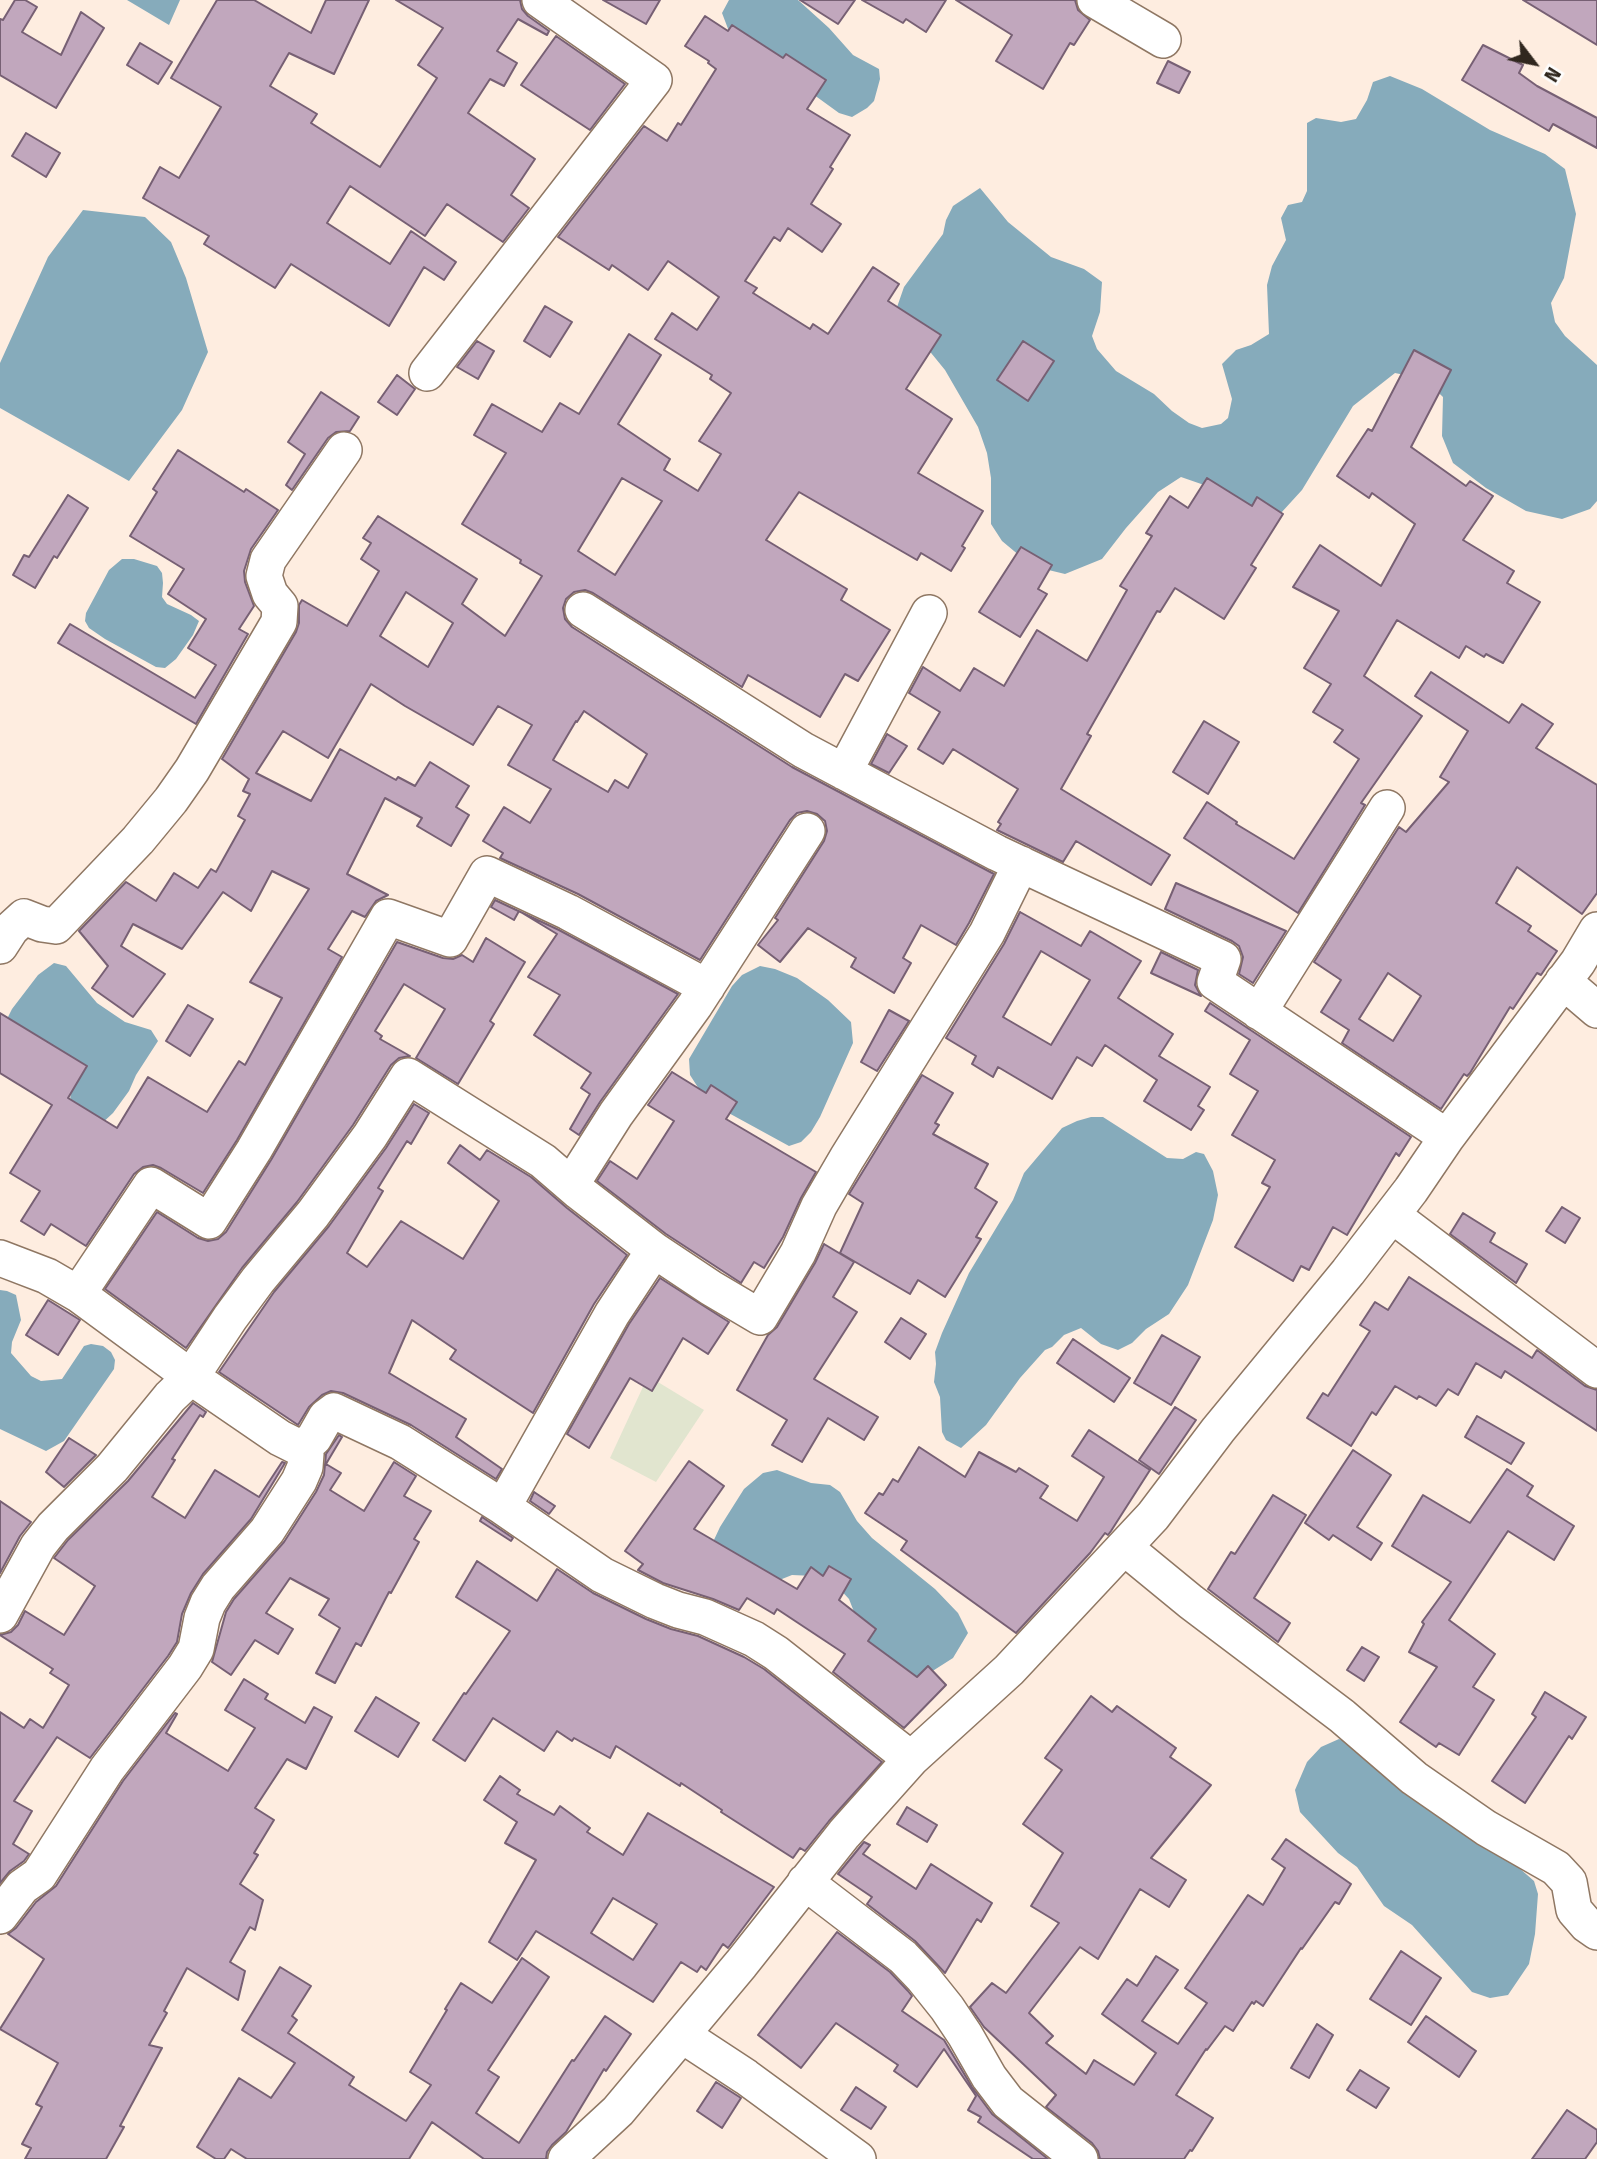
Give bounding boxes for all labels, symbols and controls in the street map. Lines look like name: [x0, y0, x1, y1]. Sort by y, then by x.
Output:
north arrow: [1499, 28, 1569, 98]
text: N: [1539, 63, 1565, 86]

